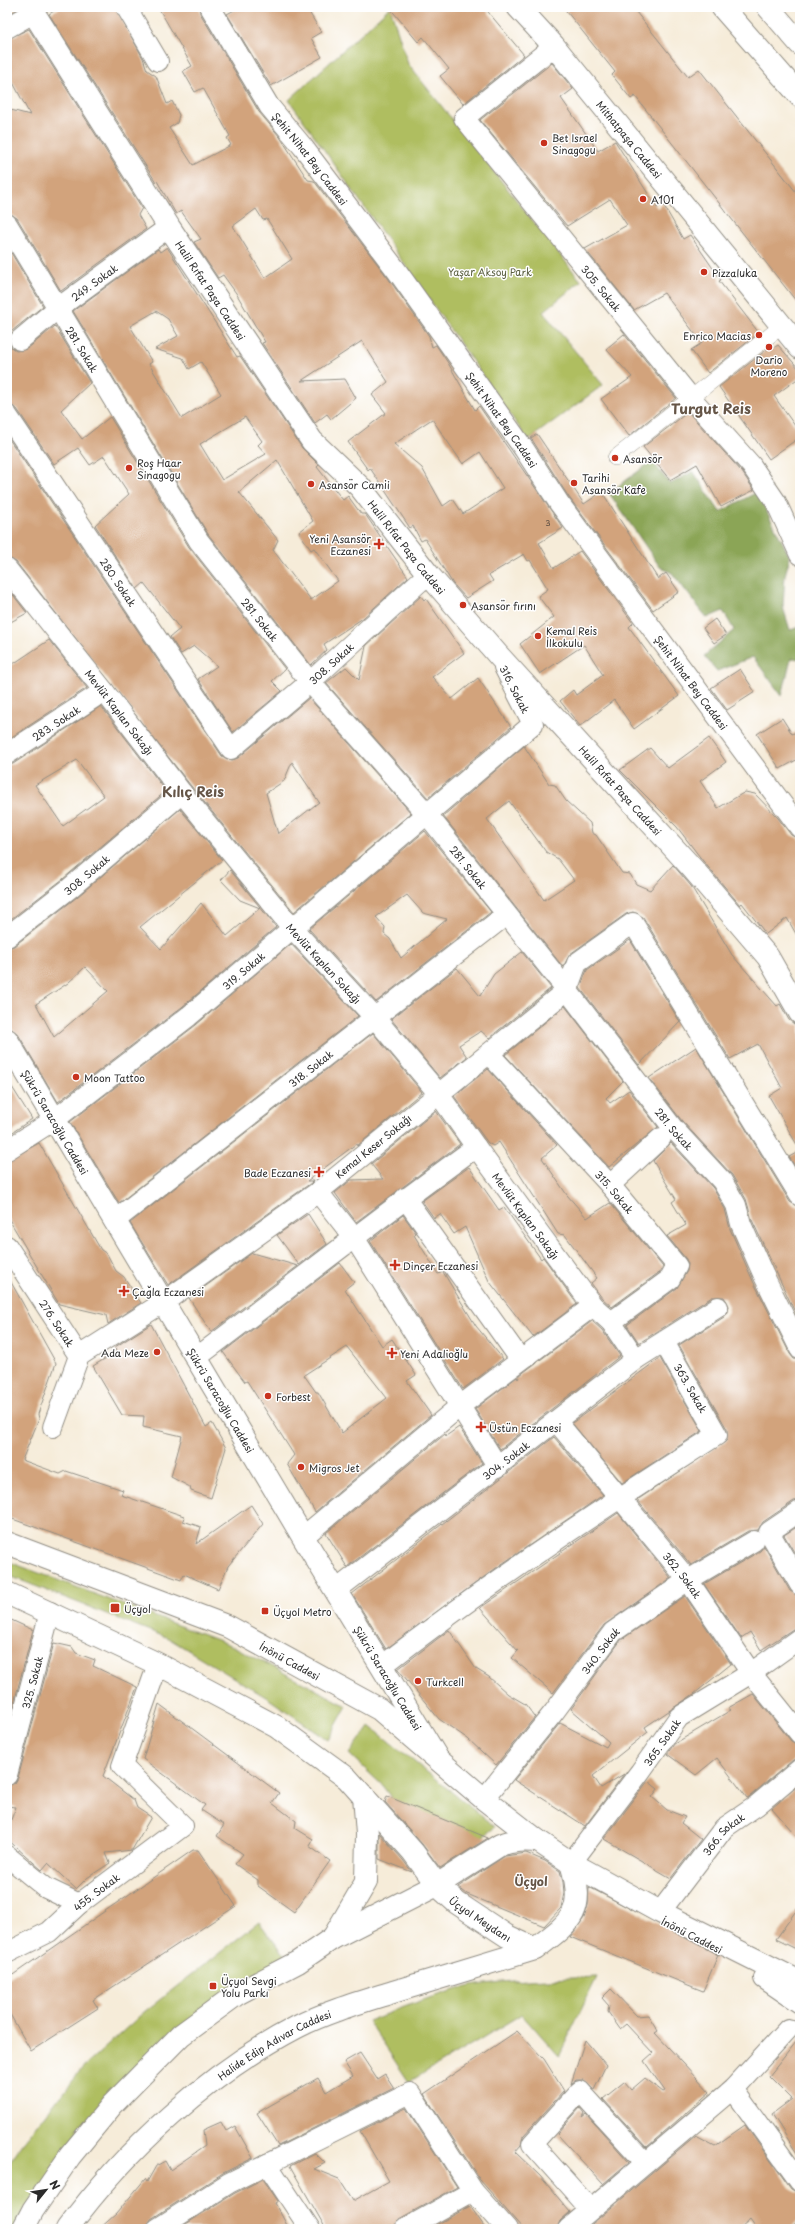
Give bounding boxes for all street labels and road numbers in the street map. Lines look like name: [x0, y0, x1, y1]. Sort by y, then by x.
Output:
street label: Mithatpaşa Caddesi: [593, 97, 666, 181]
street label: Şehit Nihat Bey Caddesi: [269, 109, 352, 208]
street label: Halil Rıfat Paşa Caddesi: [172, 237, 250, 343]
street label: 249. Sokak: [67, 260, 120, 304]
street label: 305. Sokak: [578, 261, 625, 315]
street label: 281. Sokak: [63, 323, 103, 375]
street label: Şehit Nihat Bey Caddesi: [463, 368, 541, 470]
street label: Halil Rıfat Paşa Caddesi: [365, 496, 449, 597]
street label: 280. Sokak: [97, 555, 141, 609]
street label: 281. Sokak: [239, 594, 282, 644]
street label: Şehit Nihat Bey Caddesi: [652, 632, 732, 733]
street label: 308. Sokak: [305, 638, 357, 687]
street label: 316. Sokak: [496, 662, 534, 716]
street label: Mevlüt Kaplan Sokağı: [82, 666, 158, 758]
street label: 283. Sokak: [29, 701, 83, 744]
street label: Halil Rıfat Paşa Caddesi: [576, 742, 666, 838]
street label: 281. Sokak: [447, 842, 491, 892]
street label: 308. Sokak: [60, 850, 113, 898]
street label: Mevlüt Kaplan Sokağı: [283, 920, 365, 1006]
street label: 319. Sokak: [218, 948, 268, 993]
street label: 318. Sokak: [285, 1046, 336, 1090]
street label: Şükrü Saracoğlu Caddesi: [19, 1066, 93, 1177]
street label: 281. Sokak: [652, 1104, 697, 1153]
street label: Kemal Keser Sokağı: [332, 1111, 414, 1181]
street label: 315. Sokak: [592, 1167, 638, 1216]
street label: Mevlüt Kaplan Sokağı: [490, 1169, 563, 1262]
street label: 276. Sokak: [36, 1296, 78, 1350]
street label: Şükrü Saracoğlu Caddesi: [184, 1345, 259, 1455]
street label: 363. Sokak: [671, 1360, 711, 1416]
street label: 304. Sokak: [479, 1437, 532, 1483]
street label: 362. Sokak: [660, 1549, 706, 1601]
street label: 340. Sokak: [577, 1622, 622, 1677]
street label: Şükrü Saracoğlu Caddesi: [351, 1623, 426, 1733]
street label: İnönü Caddesi: [257, 1638, 323, 1683]
street label: 325. Sokak: [17, 1654, 46, 1710]
street label: 365. Sokak: [639, 1715, 683, 1769]
street label: 366. Sokak: [698, 1809, 747, 1858]
street label: 455. Sokak: [69, 1869, 122, 1914]
street label: Üçyol Meydanı: [446, 1892, 514, 1944]
street label: İnönü Caddesi: [659, 1913, 725, 1957]
street label: Halide Edip Adıvar Caddesi: [214, 2005, 333, 2083]

